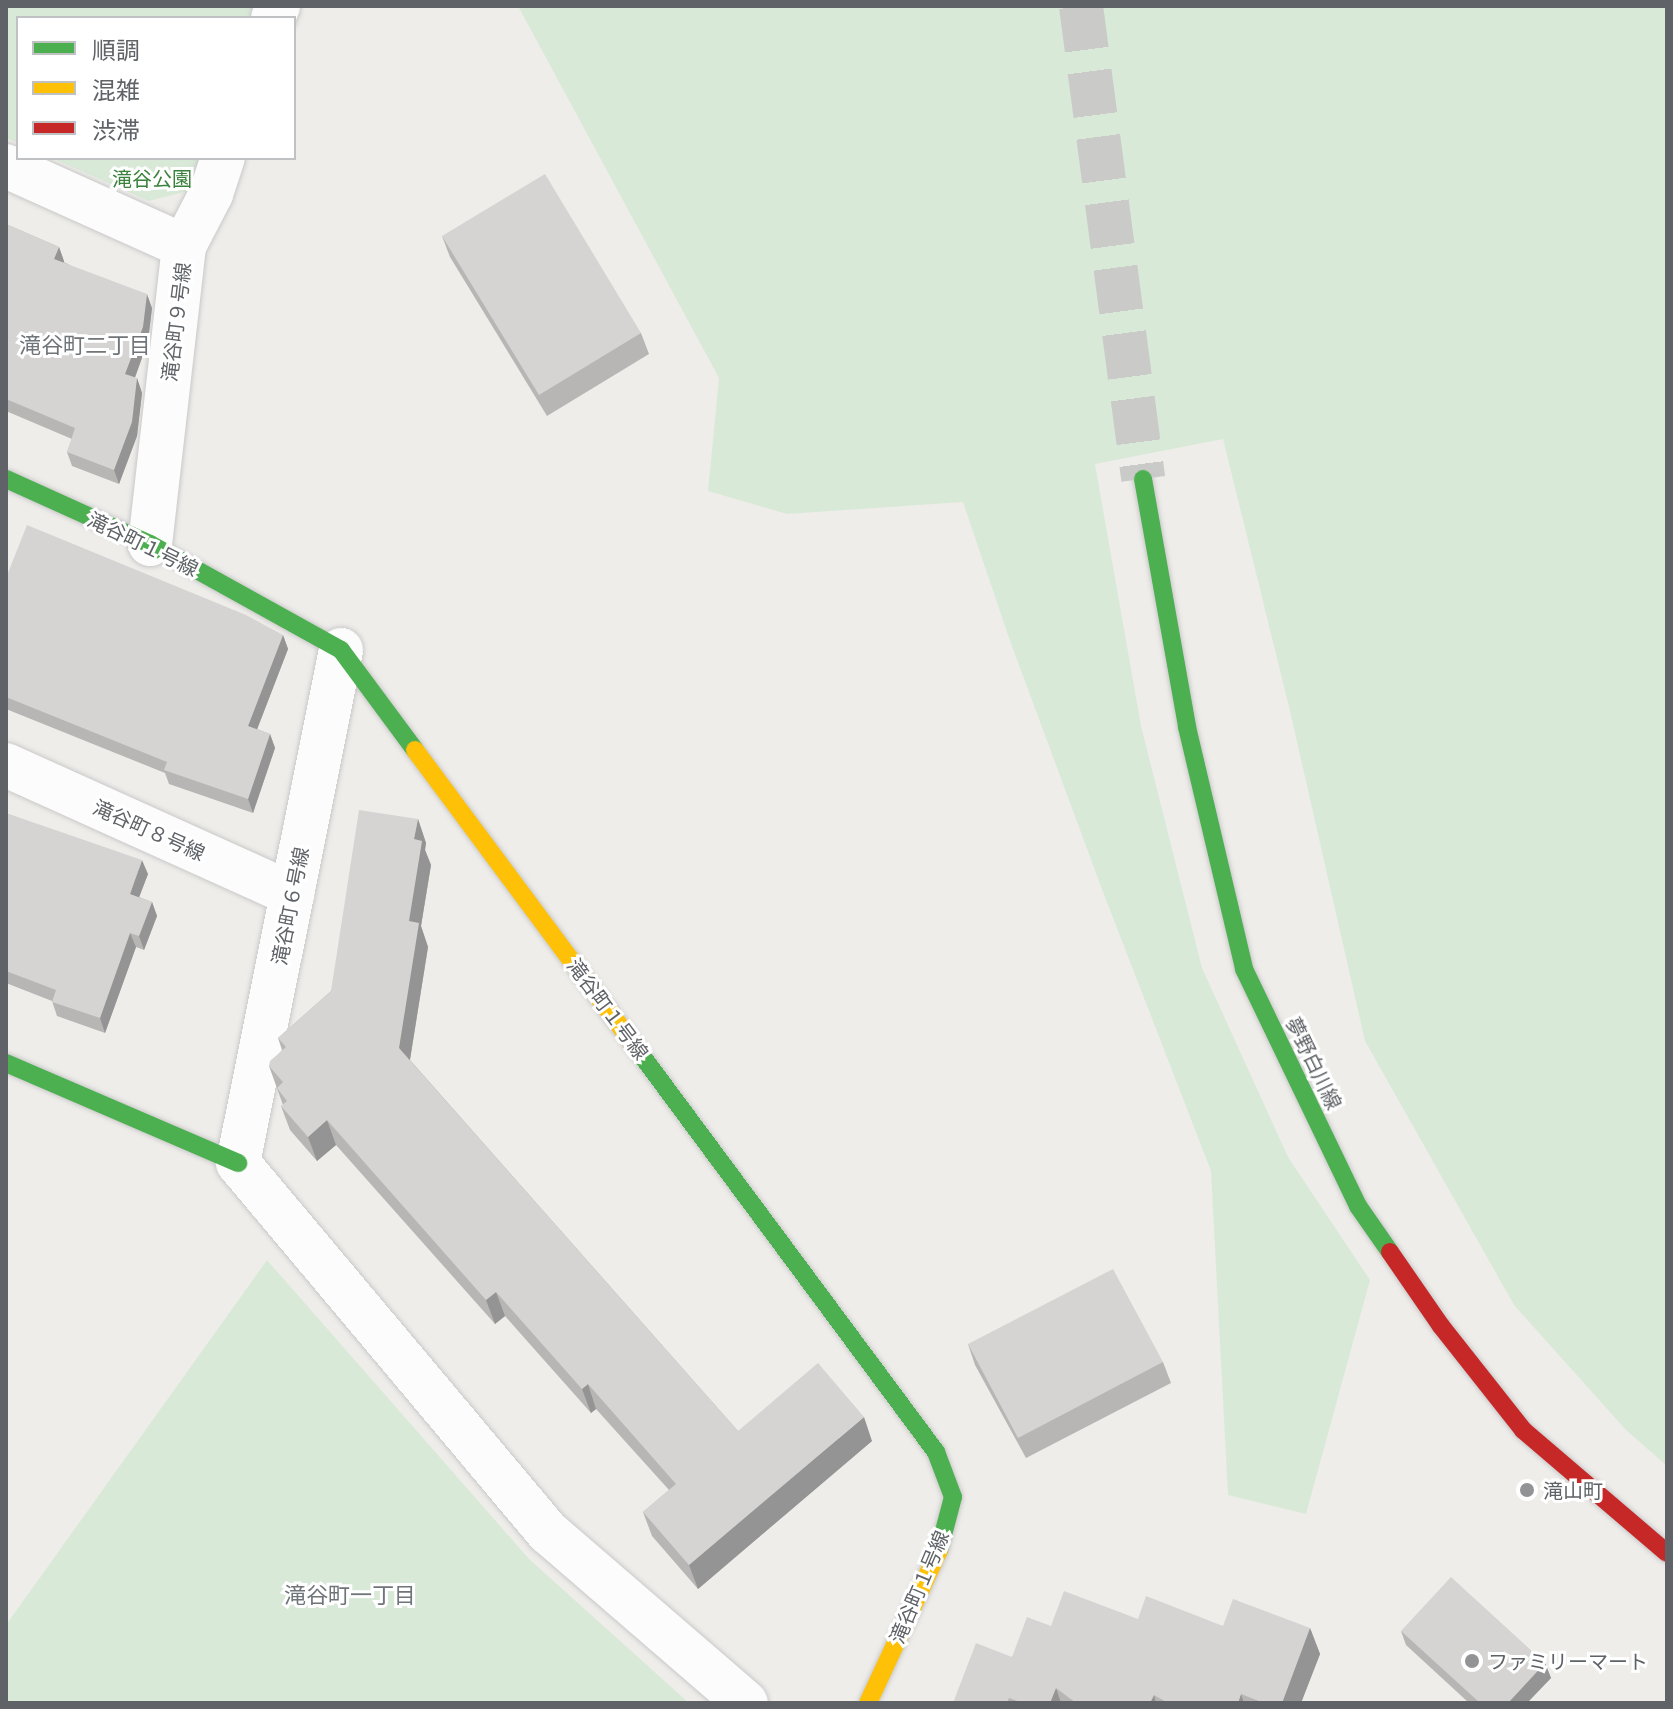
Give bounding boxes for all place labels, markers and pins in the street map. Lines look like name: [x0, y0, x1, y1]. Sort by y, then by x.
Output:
place label: 滝山町: [1543, 1478, 1603, 1502]
marker: 滝山町: [1518, 1481, 1536, 1499]
place label: ファミリーマート: [1488, 1649, 1648, 1673]
marker: ファミリーマート: [1463, 1652, 1481, 1670]

